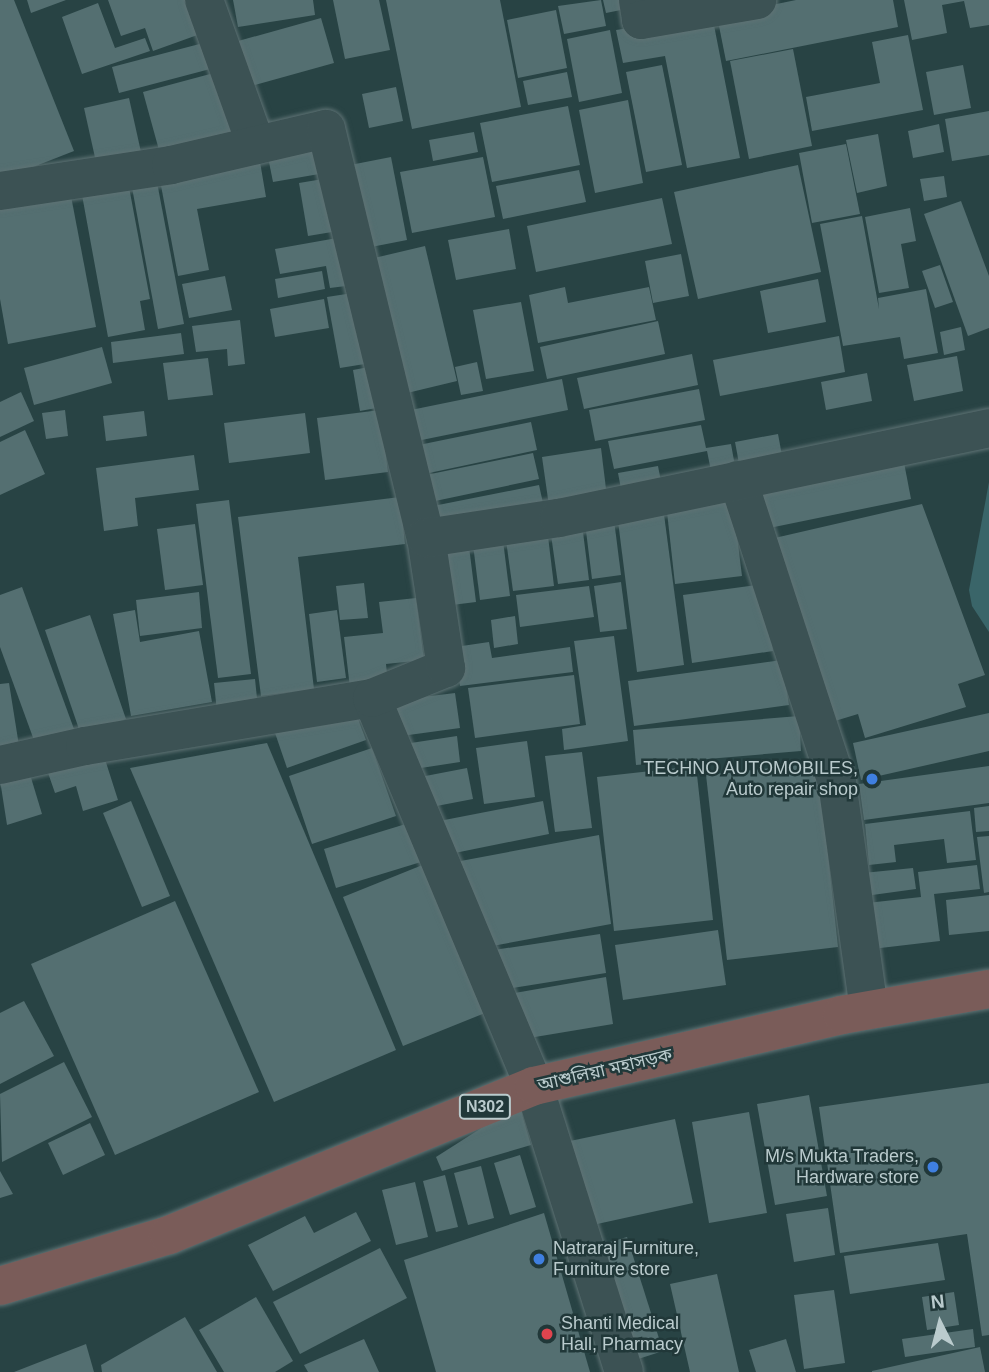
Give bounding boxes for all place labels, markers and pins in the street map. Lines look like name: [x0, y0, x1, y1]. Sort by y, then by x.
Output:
place label: TECHNO AUTOMOBILES, Auto repair shop: [642, 758, 858, 800]
marker: TECHNO AUTOMOBILES, Auto repair shop: [864, 771, 880, 787]
place label: M/s Mukta Traders, Hardware store: [765, 1146, 919, 1188]
marker: M/s Mukta Traders, Hardware store: [925, 1159, 941, 1175]
place label: Natraraj Furniture, Furniture store: [553, 1238, 699, 1280]
marker: Natraraj Furniture, Furniture store: [531, 1251, 547, 1267]
place label: Shanti Medical Hall, Pharmacy: [561, 1313, 683, 1356]
marker: Shanti Medical Hall, Pharmacy: [539, 1326, 555, 1342]

